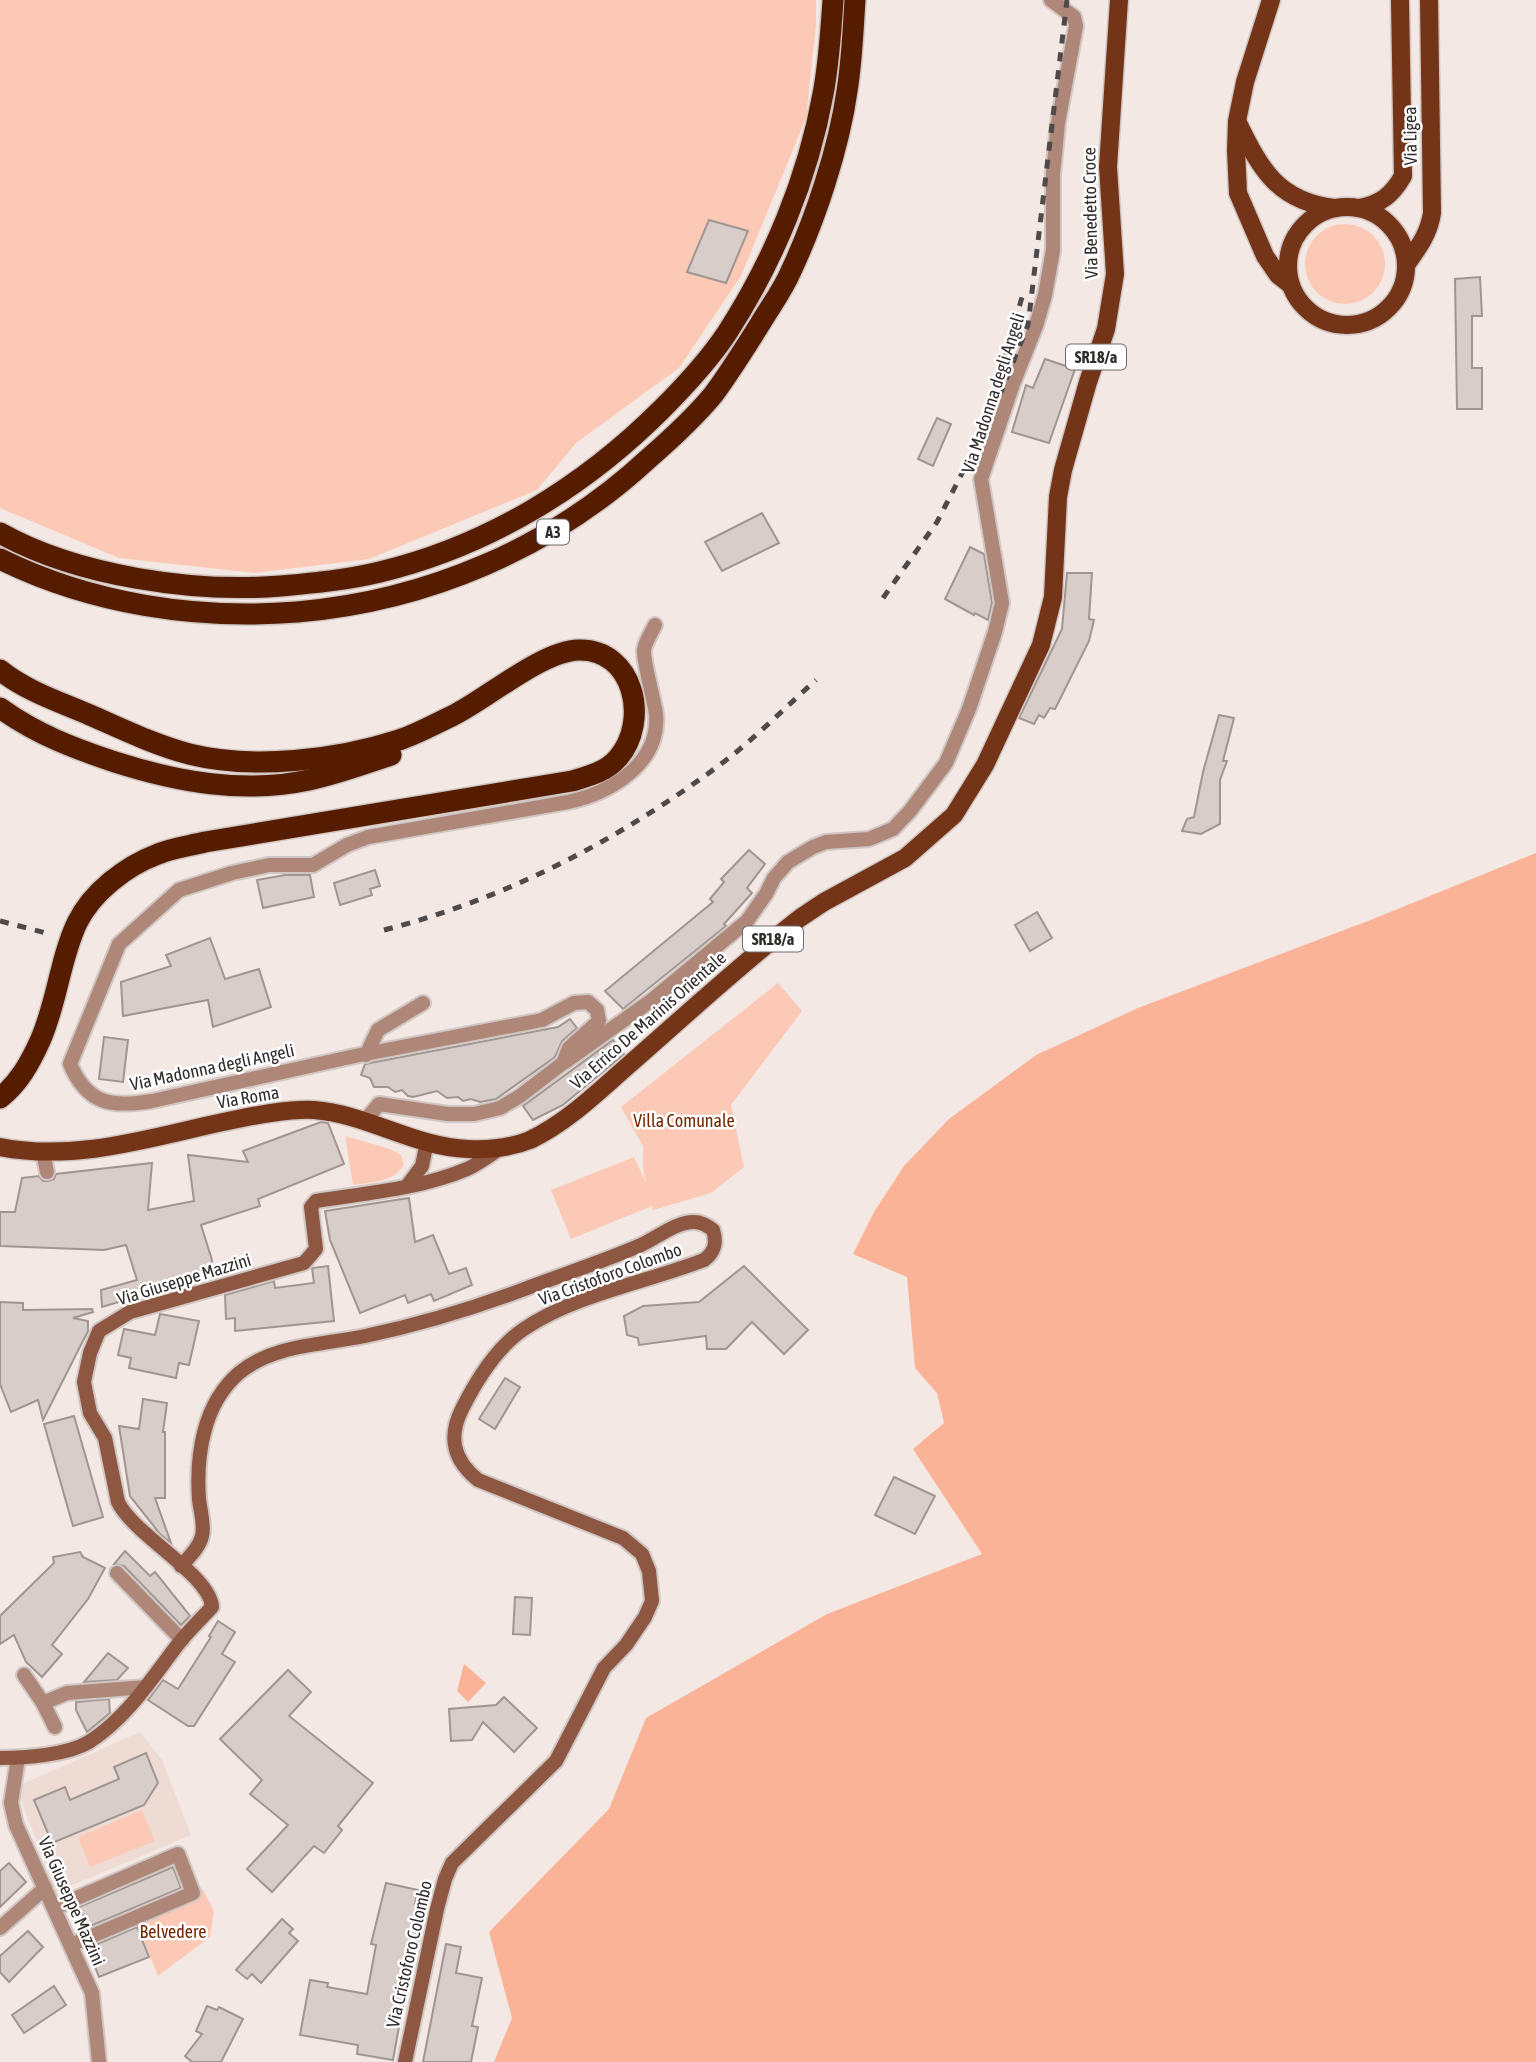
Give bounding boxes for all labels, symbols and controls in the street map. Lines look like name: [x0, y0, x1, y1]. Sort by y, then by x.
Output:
street label: Via Ligea: [1399, 106, 1421, 166]
street label: Via Benedetto Croce: [1078, 147, 1102, 279]
street label: Via Madonna degli Angeli: [957, 310, 1029, 476]
road number: SR18/a: [1066, 344, 1126, 370]
road number: A3: [537, 520, 569, 544]
road number: SR18/a: [743, 926, 803, 951]
street label: Via Errico De Marinis Orientale: [566, 947, 730, 1093]
street label: Via Madonna degli Angeli: [128, 1039, 296, 1095]
street label: Via Roma: [215, 1081, 281, 1113]
park label: Villa Comunale: [633, 1110, 735, 1131]
street label: Via Cristoforo Colombo: [536, 1238, 684, 1310]
street label: Via Giuseppe Mazzini: [115, 1249, 253, 1309]
street label: Via Giuseppe Mazzini: [34, 1833, 110, 1969]
street label: Via Cristoforo Colombo: [382, 1878, 436, 2030]
park label: Belvedere: [140, 1921, 206, 1942]

